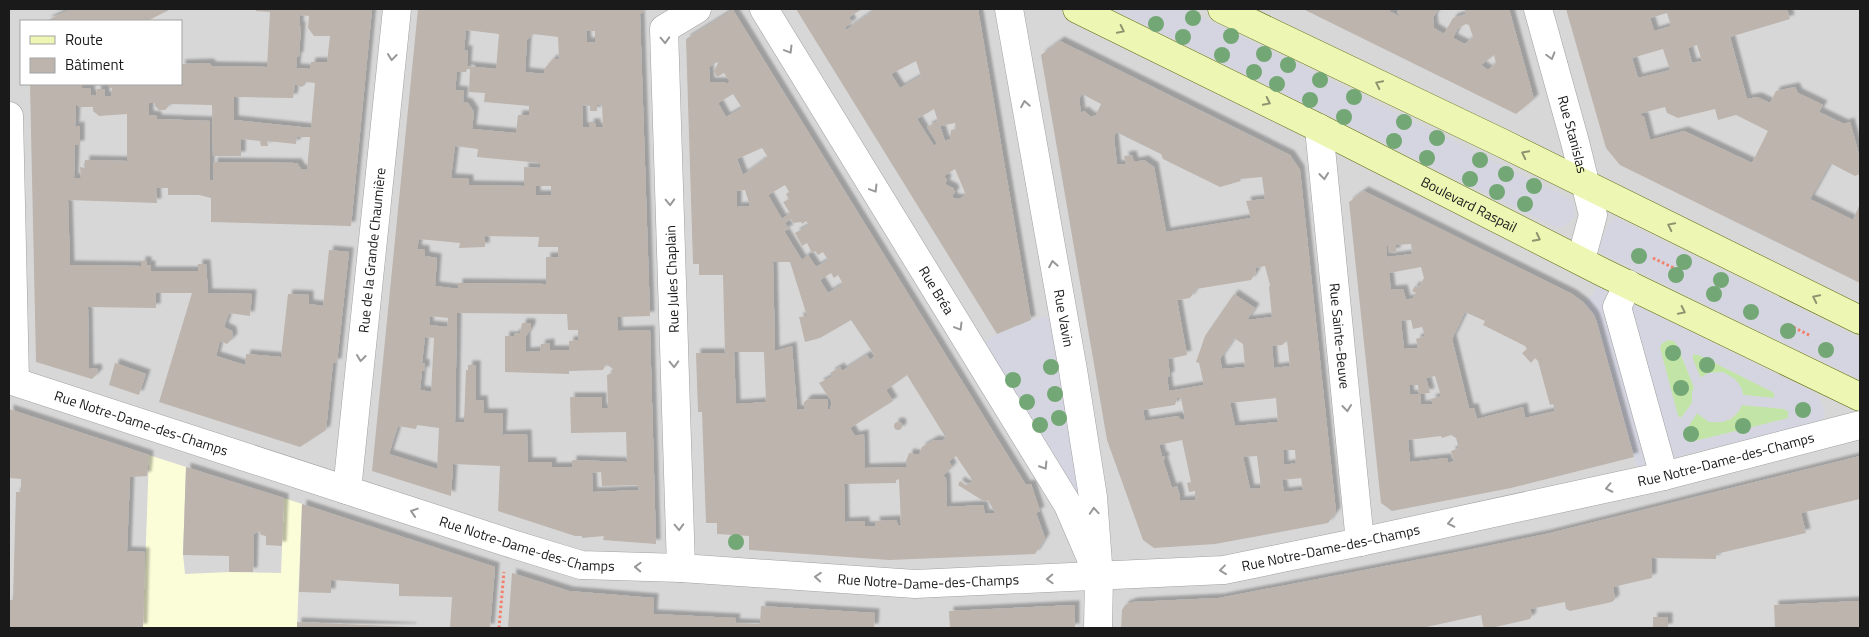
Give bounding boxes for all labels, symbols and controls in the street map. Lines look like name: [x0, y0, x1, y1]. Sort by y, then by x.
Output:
legend: [20, 20, 182, 85]
one-way arrow: [1116, 24, 1125, 34]
text: Route: [65, 28, 103, 51]
one-way arrow: [660, 36, 670, 44]
one-way arrow: [783, 45, 793, 54]
one-way arrow: [1545, 51, 1556, 60]
text: Bâtiment: [65, 53, 124, 76]
one-way arrow: [387, 54, 398, 62]
one-way arrow: [1375, 80, 1384, 90]
street label: Rue Stanislas: [1553, 93, 1593, 175]
one-way arrow: [1261, 96, 1270, 106]
one-way arrow: [1021, 100, 1031, 109]
one-way arrow: [1521, 150, 1530, 160]
street label: Rue de la Grande Chaumière: [352, 167, 390, 334]
street label: Boulevard Raspail: [1418, 171, 1521, 237]
one-way arrow: [1318, 173, 1329, 181]
one-way arrow: [868, 183, 877, 192]
one-way arrow: [664, 198, 675, 206]
one-way arrow: [1667, 222, 1676, 233]
street label: Rue Jules Chaplain: [659, 225, 684, 333]
one-way arrow: [1532, 232, 1541, 242]
one-way arrow: [1049, 260, 1059, 269]
street label: Rue Bréa: [914, 262, 960, 318]
street label: Rue Sainte-Beuve: [1324, 282, 1356, 390]
street label: Rue Vavin: [1049, 288, 1080, 349]
one-way arrow: [1813, 294, 1822, 304]
one-way arrow: [1677, 304, 1686, 315]
one-way arrow: [952, 322, 962, 331]
one-way arrow: [356, 354, 367, 362]
one-way arrow: [669, 361, 680, 369]
street label: Rue Notre-Dame-des-Champs: [52, 384, 231, 461]
one-way arrow: [1341, 404, 1352, 412]
street label: Rue Notre-Dame-des-Champs: [1635, 426, 1816, 491]
one-way arrow: [1037, 461, 1047, 470]
one-way arrow: [1605, 482, 1614, 493]
one-way arrow: [1089, 506, 1100, 514]
one-way arrow: [410, 508, 418, 518]
street label: Rue Notre-Dame-des-Champs: [437, 510, 615, 576]
one-way arrow: [1446, 517, 1455, 528]
street label: Rue Notre-Dame-des-Champs: [1240, 518, 1422, 576]
one-way arrow: [674, 523, 685, 531]
one-way arrow: [634, 561, 642, 572]
one-way arrow: [1219, 564, 1227, 575]
street label: Rue Notre-Dame-des-Champs: [837, 568, 1019, 594]
one-way arrow: [814, 572, 822, 583]
one-way arrow: [1046, 574, 1054, 584]

